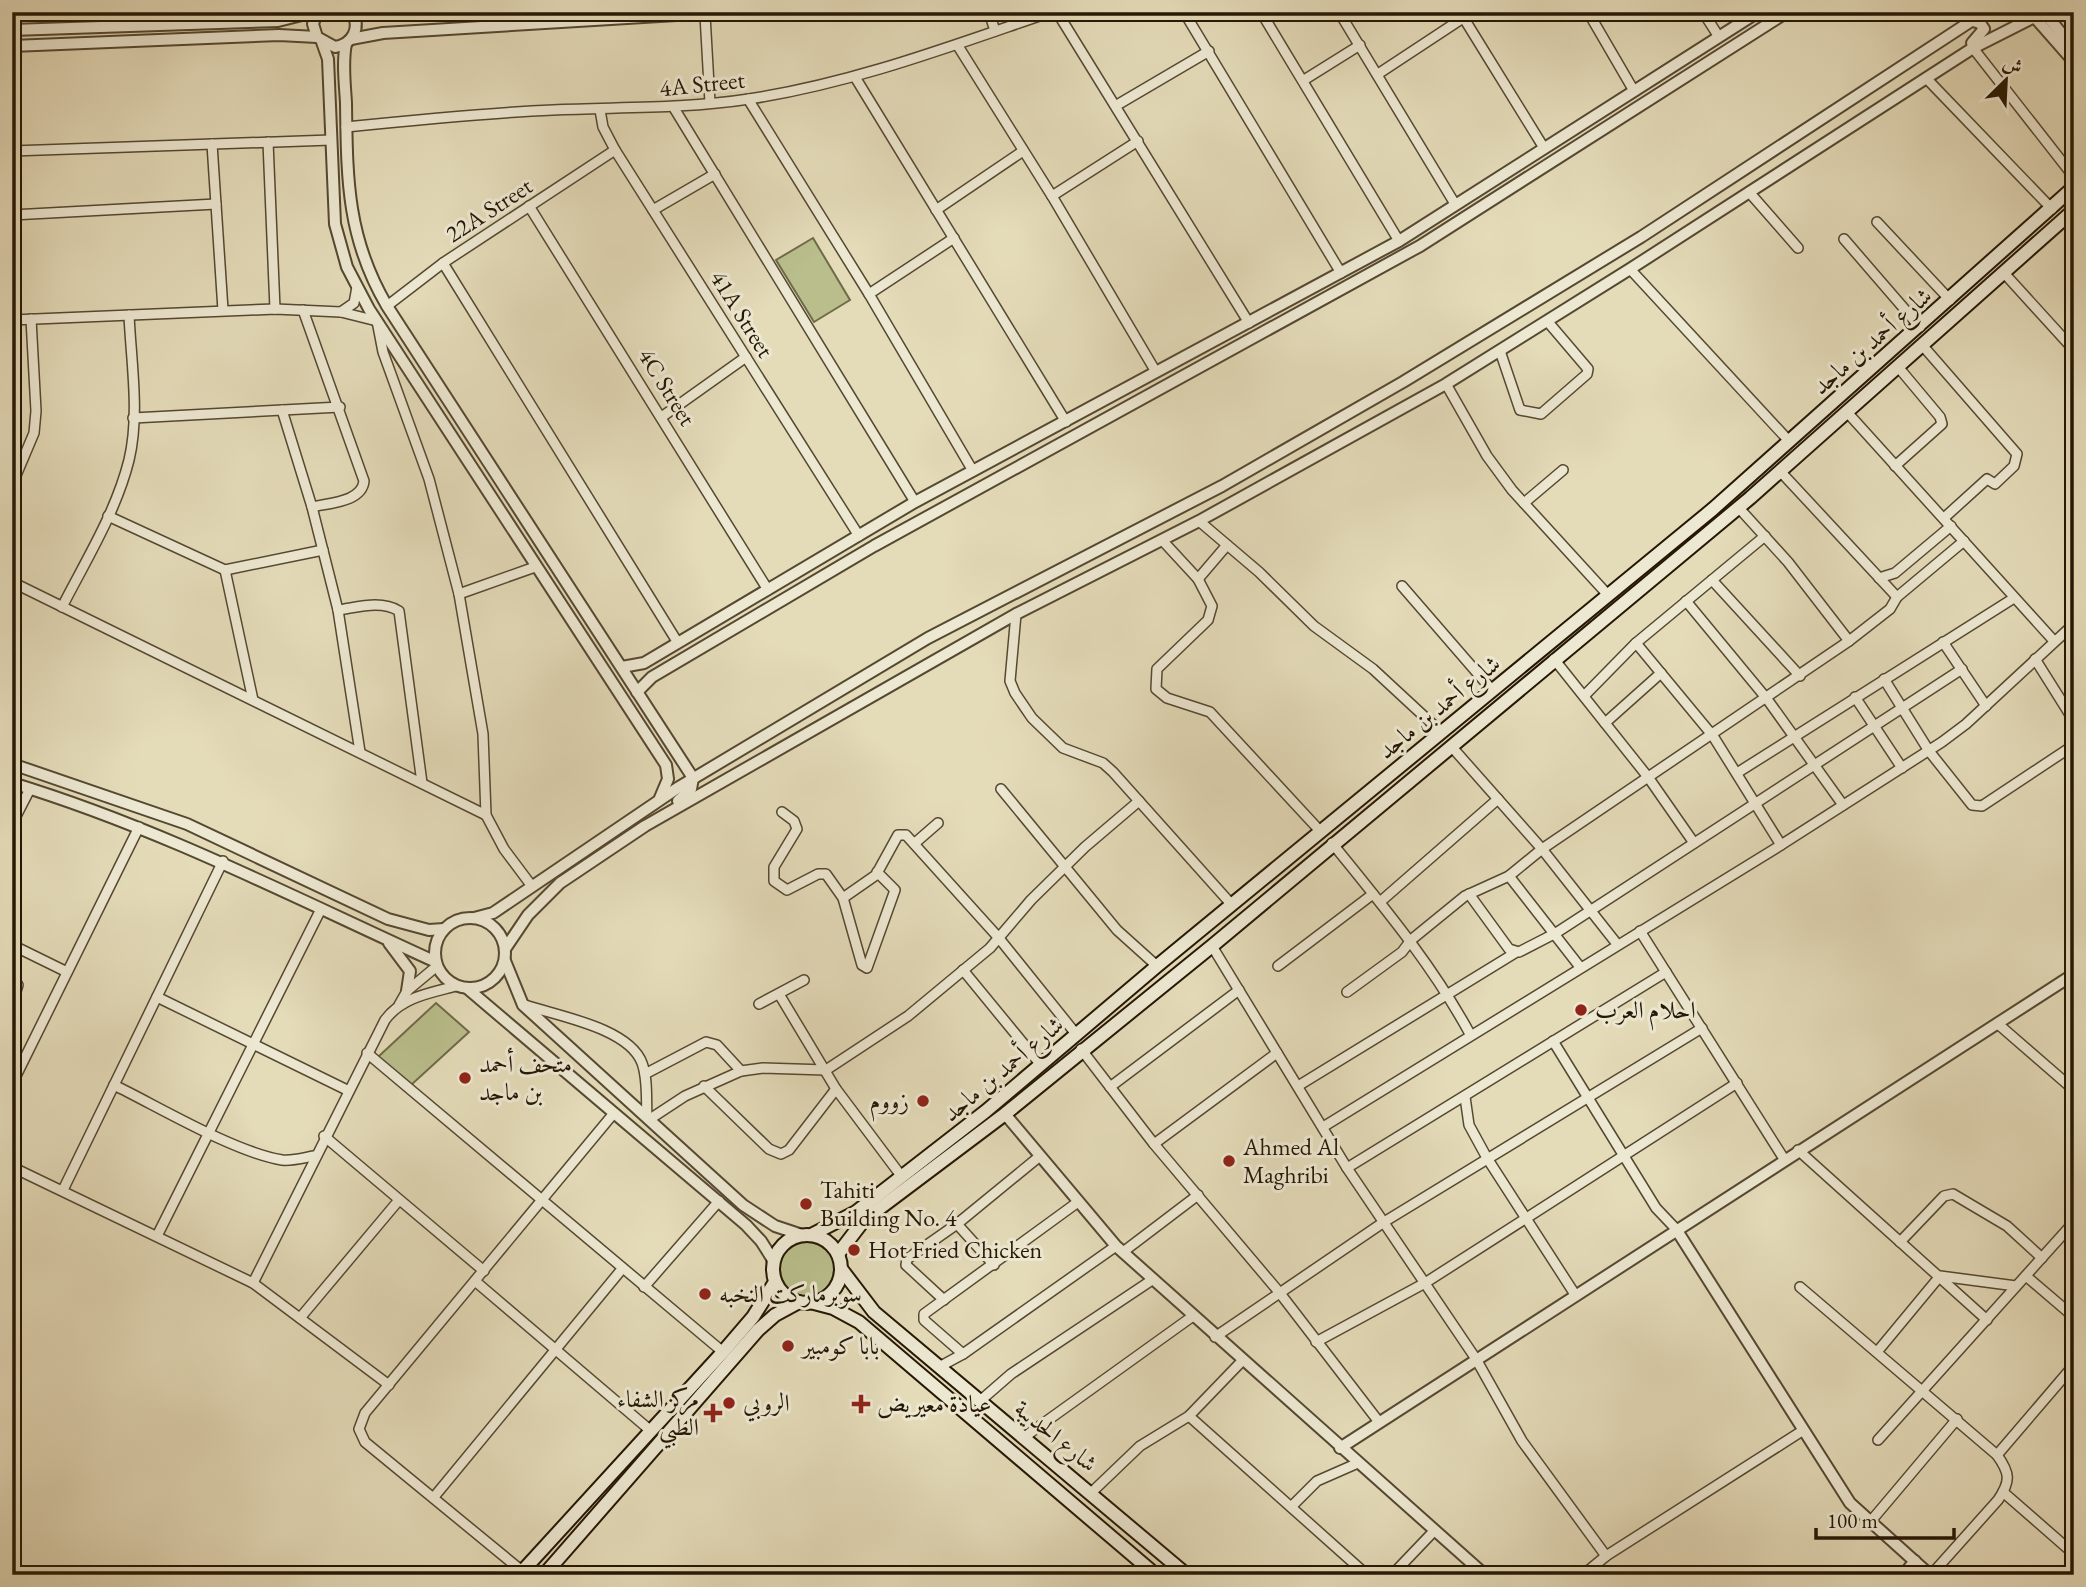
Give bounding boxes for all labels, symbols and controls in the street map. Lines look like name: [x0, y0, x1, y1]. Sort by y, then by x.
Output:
north arrow: [1970, 46, 2040, 116]
text: ش: [1999, 50, 2026, 80]
street label: 4A Street: [658, 64, 747, 103]
street label: 22A Street: [440, 170, 538, 249]
street label: 41A Street: [704, 264, 782, 364]
street label: شارع أحمد بن ماجد: [1805, 279, 1941, 405]
street label: 4C Street: [631, 342, 704, 432]
street label: شارع أحمد بن ماجد: [1370, 647, 1510, 769]
place label: احلام العرب: [1595, 994, 1696, 1031]
marker: احلام العرب: [1573, 1002, 1589, 1018]
street label: شارع أحمد بن ماجد: [935, 1008, 1073, 1132]
place label: متحف أحمد بن ماجد: [479, 1047, 572, 1107]
marker: متحف أحمد بن ماجد: [457, 1070, 473, 1086]
place label: زووم: [869, 1085, 909, 1122]
marker: زووم: [915, 1093, 931, 1109]
place label: Ahmed Al Maghribi: [1242, 1131, 1339, 1190]
marker: Ahmed Al Maghribi: [1221, 1153, 1237, 1169]
place label: Tahiti Building No. 4: [820, 1174, 957, 1233]
marker: Tahiti Building No. 4: [798, 1196, 814, 1212]
place label: Hot Fried Chicken: [868, 1234, 1043, 1265]
marker: Hot Fried Chicken: [846, 1242, 862, 1258]
place label: سوبرماركت النخبه: [719, 1278, 862, 1309]
marker: سوبرماركت النخبه: [697, 1286, 713, 1302]
place label: بابا كومبير: [799, 1330, 879, 1361]
marker: بابا كومبير: [780, 1338, 796, 1354]
place label: مركز الشفاء الطبي: [617, 1383, 699, 1449]
place label: الروبي: [743, 1387, 790, 1422]
place label: عيادة معيريض: [877, 1388, 991, 1419]
street label: شارع الحديبة: [1005, 1393, 1104, 1482]
marker: عيادة معيريض: [851, 1394, 871, 1414]
marker: الروبي: [721, 1395, 737, 1411]
marker: مركز الشفاء الطبي: [705, 1405, 721, 1421]
scale bar: [1816, 1496, 1955, 1540]
text: 100 m: [1827, 1507, 1878, 1534]

